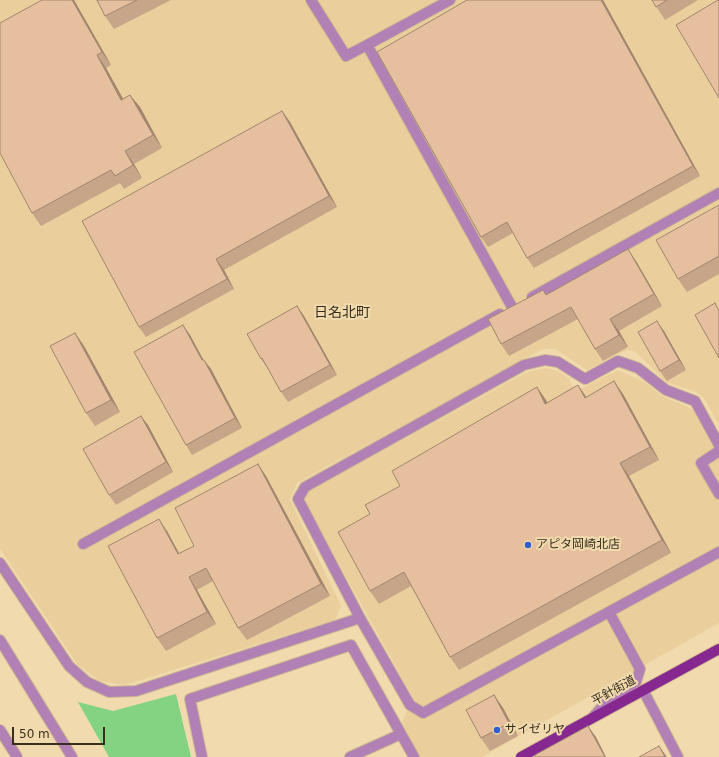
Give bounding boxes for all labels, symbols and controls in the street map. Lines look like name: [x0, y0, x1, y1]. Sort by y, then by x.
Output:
district label: 日名北町: [314, 305, 370, 321]
place label: アピタ岡崎北店: [536, 538, 620, 552]
marker: アピタ岡崎北店: [523, 540, 533, 550]
street label: 平針街道: [590, 673, 638, 709]
scale bar: [14, 719, 107, 745]
place label: サイゼリヤ: [505, 723, 565, 737]
marker: サイゼリヤ: [492, 725, 502, 735]
text: 50 m: [19, 727, 50, 741]

